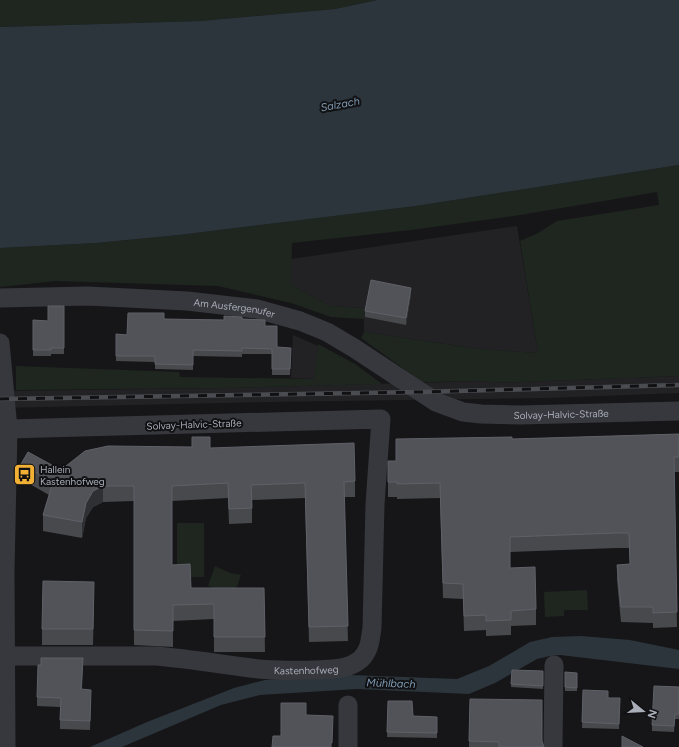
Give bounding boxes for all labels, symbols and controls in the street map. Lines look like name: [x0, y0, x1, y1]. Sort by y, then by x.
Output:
water label: Salzach: [319, 95, 361, 114]
street label: Am Ausfergenufer: [193, 296, 277, 321]
street label: Solvay-Halvic-Straße: [513, 407, 609, 422]
street label: Solvay-Halvic-Straße: [146, 416, 242, 433]
bus stop icon: Hallein Kastenhofweg: [12, 462, 38, 488]
place label: Hallein Kastenhofweg: [40, 463, 105, 488]
street label: Kastenhofweg: [274, 663, 339, 677]
water label: Mühlbach: [366, 676, 416, 691]
north arrow: [623, 691, 663, 731]
text: N: [645, 708, 660, 720]

